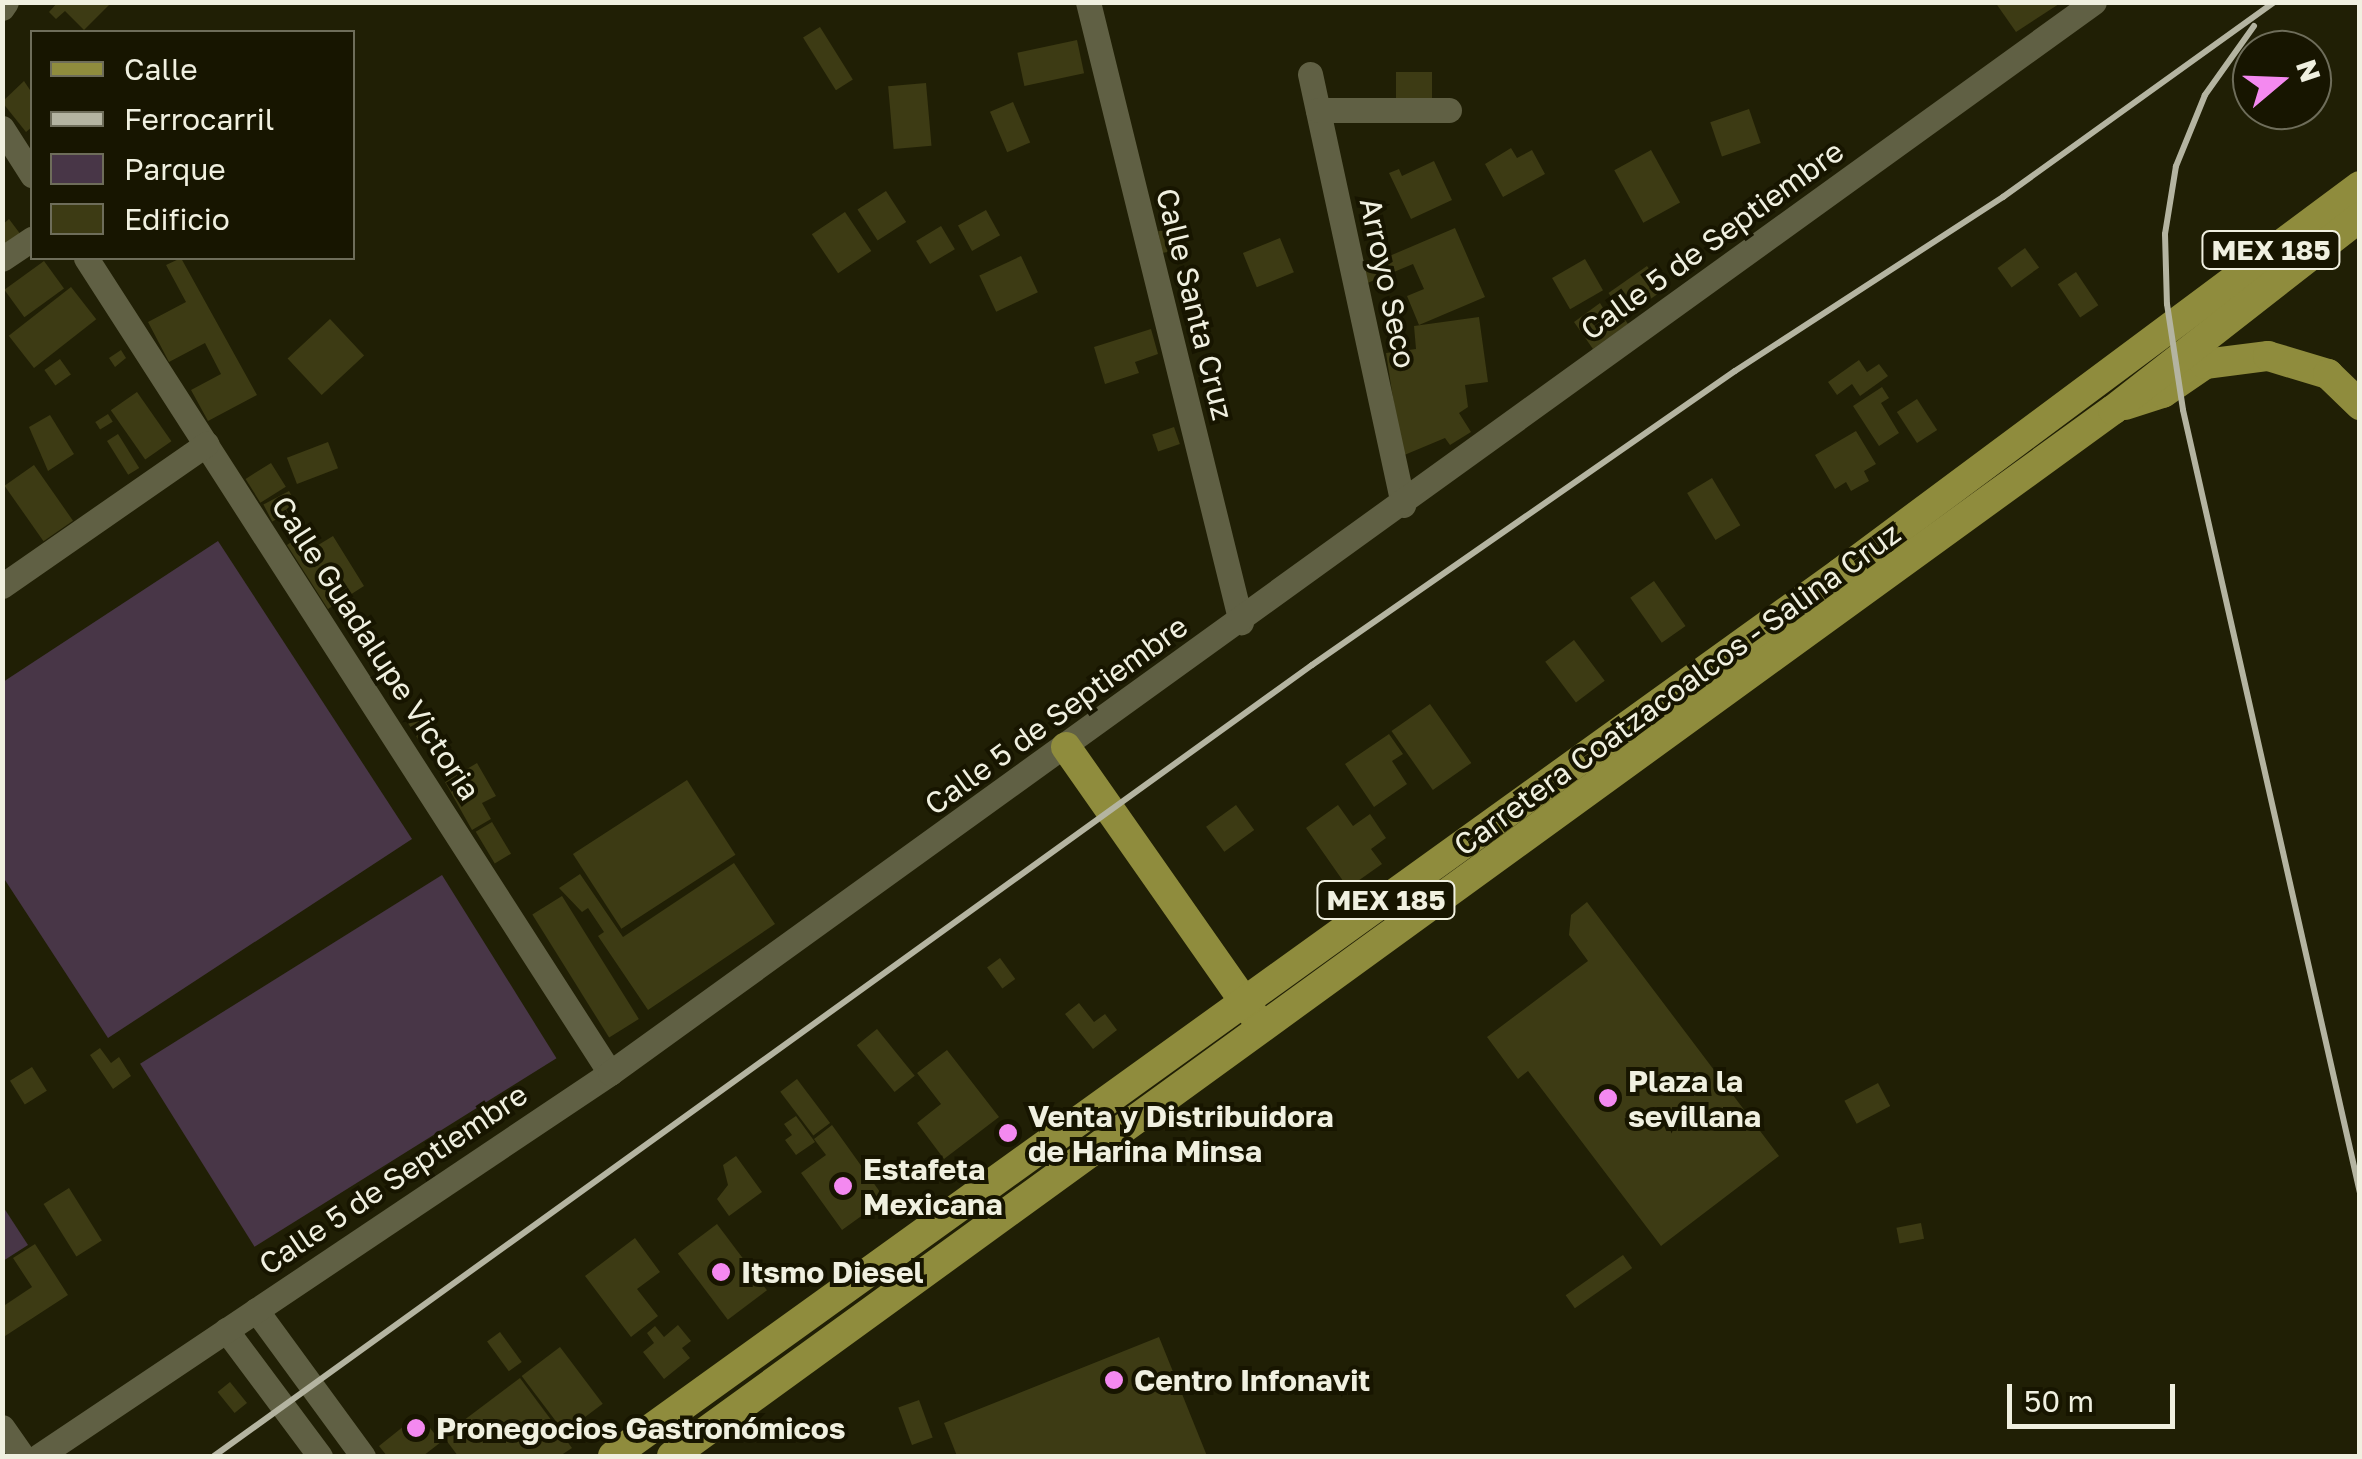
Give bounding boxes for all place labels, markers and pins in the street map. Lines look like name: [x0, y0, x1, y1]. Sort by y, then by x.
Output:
place label: Plaza la sevillana: [1628, 1063, 1761, 1134]
marker: Plaza la sevillana: [1597, 1087, 1619, 1109]
place label: Venta y Distribuidora de Harina Minsa: [1028, 1098, 1334, 1168]
marker: Venta y Distribuidora de Harina Minsa: [997, 1122, 1019, 1144]
place label: Estafeta Mexicana: [863, 1151, 1003, 1222]
marker: Estafeta Mexicana: [832, 1175, 854, 1197]
place label: Itsmo Diesel: [741, 1254, 924, 1290]
marker: Itsmo Diesel: [710, 1261, 732, 1283]
place label: Centro Infonavit: [1134, 1362, 1370, 1398]
marker: Centro Infonavit: [1103, 1369, 1125, 1391]
place label: Pronegocios Gastronómicos: [436, 1410, 845, 1446]
marker: Pronegocios Gastronómicos: [405, 1417, 427, 1439]

